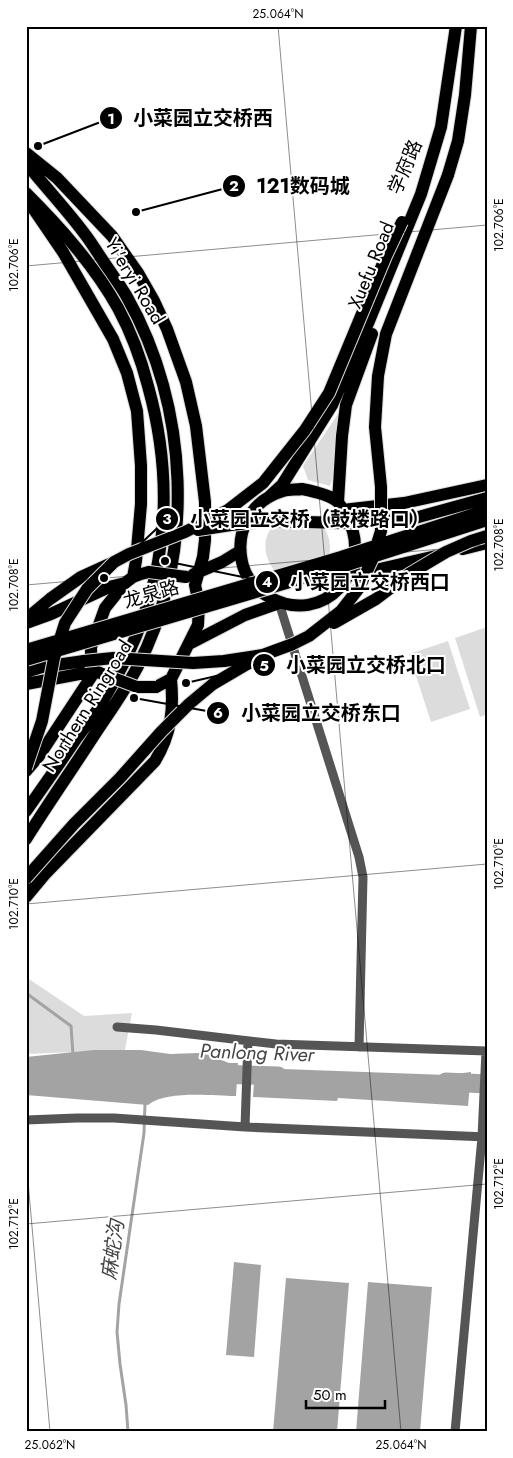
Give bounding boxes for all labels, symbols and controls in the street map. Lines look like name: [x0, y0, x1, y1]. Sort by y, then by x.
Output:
text: 25.064°N: [253, 5, 303, 23]
callout: 小菜园立交桥西: [98, 101, 283, 136]
text: 小菜园立交桥西: [133, 104, 273, 133]
text: 1: [107, 108, 115, 130]
street label: 学府路: [381, 135, 429, 199]
callout: 121数码城: [221, 168, 360, 203]
text: 121数码城: [256, 172, 350, 201]
text: 2: [229, 175, 239, 197]
text: 102.706°E: [490, 198, 508, 252]
street label: Xuefu Road: [341, 217, 401, 313]
street label: Yi'eryi Road: [98, 233, 172, 329]
text: 102.706°E: [5, 238, 23, 292]
callout: 小菜园立交桥（鼓楼路口）: [155, 501, 440, 536]
text: 小菜园立交桥（鼓楼路口）: [190, 505, 430, 534]
text: 3: [162, 508, 172, 530]
text: 102.708°E: [490, 518, 508, 572]
text: 102.708°E: [5, 558, 23, 612]
callout: 小菜园立交桥西口: [255, 565, 460, 600]
text: 小菜园立交桥西口: [290, 568, 450, 597]
text: 4: [262, 571, 272, 593]
street label: 龙泉路: [120, 573, 182, 615]
street label: Northern Ringroad: [36, 635, 138, 777]
callout: 小菜园立交桥北口: [251, 648, 456, 683]
text: 小菜园立交桥北口: [286, 651, 446, 680]
text: 5: [259, 655, 269, 677]
callout: 小菜园立交桥东口: [206, 695, 411, 730]
text: 小菜园立交桥东口: [241, 699, 401, 728]
text: 6: [213, 702, 223, 724]
text: 102.710°E: [490, 838, 508, 890]
text: 102.710°E: [5, 878, 23, 930]
water label: Panlong River: [199, 1037, 316, 1070]
text: 102.712°E: [490, 1158, 508, 1210]
text: 102.712°E: [5, 1198, 23, 1250]
water label: 麻蛇沟: [94, 1216, 132, 1282]
scale bar: [306, 1378, 384, 1410]
text: 50 m: [313, 1384, 347, 1406]
text: 25.062°N: [25, 1436, 75, 1454]
text: 25.064°N: [376, 1436, 426, 1454]

